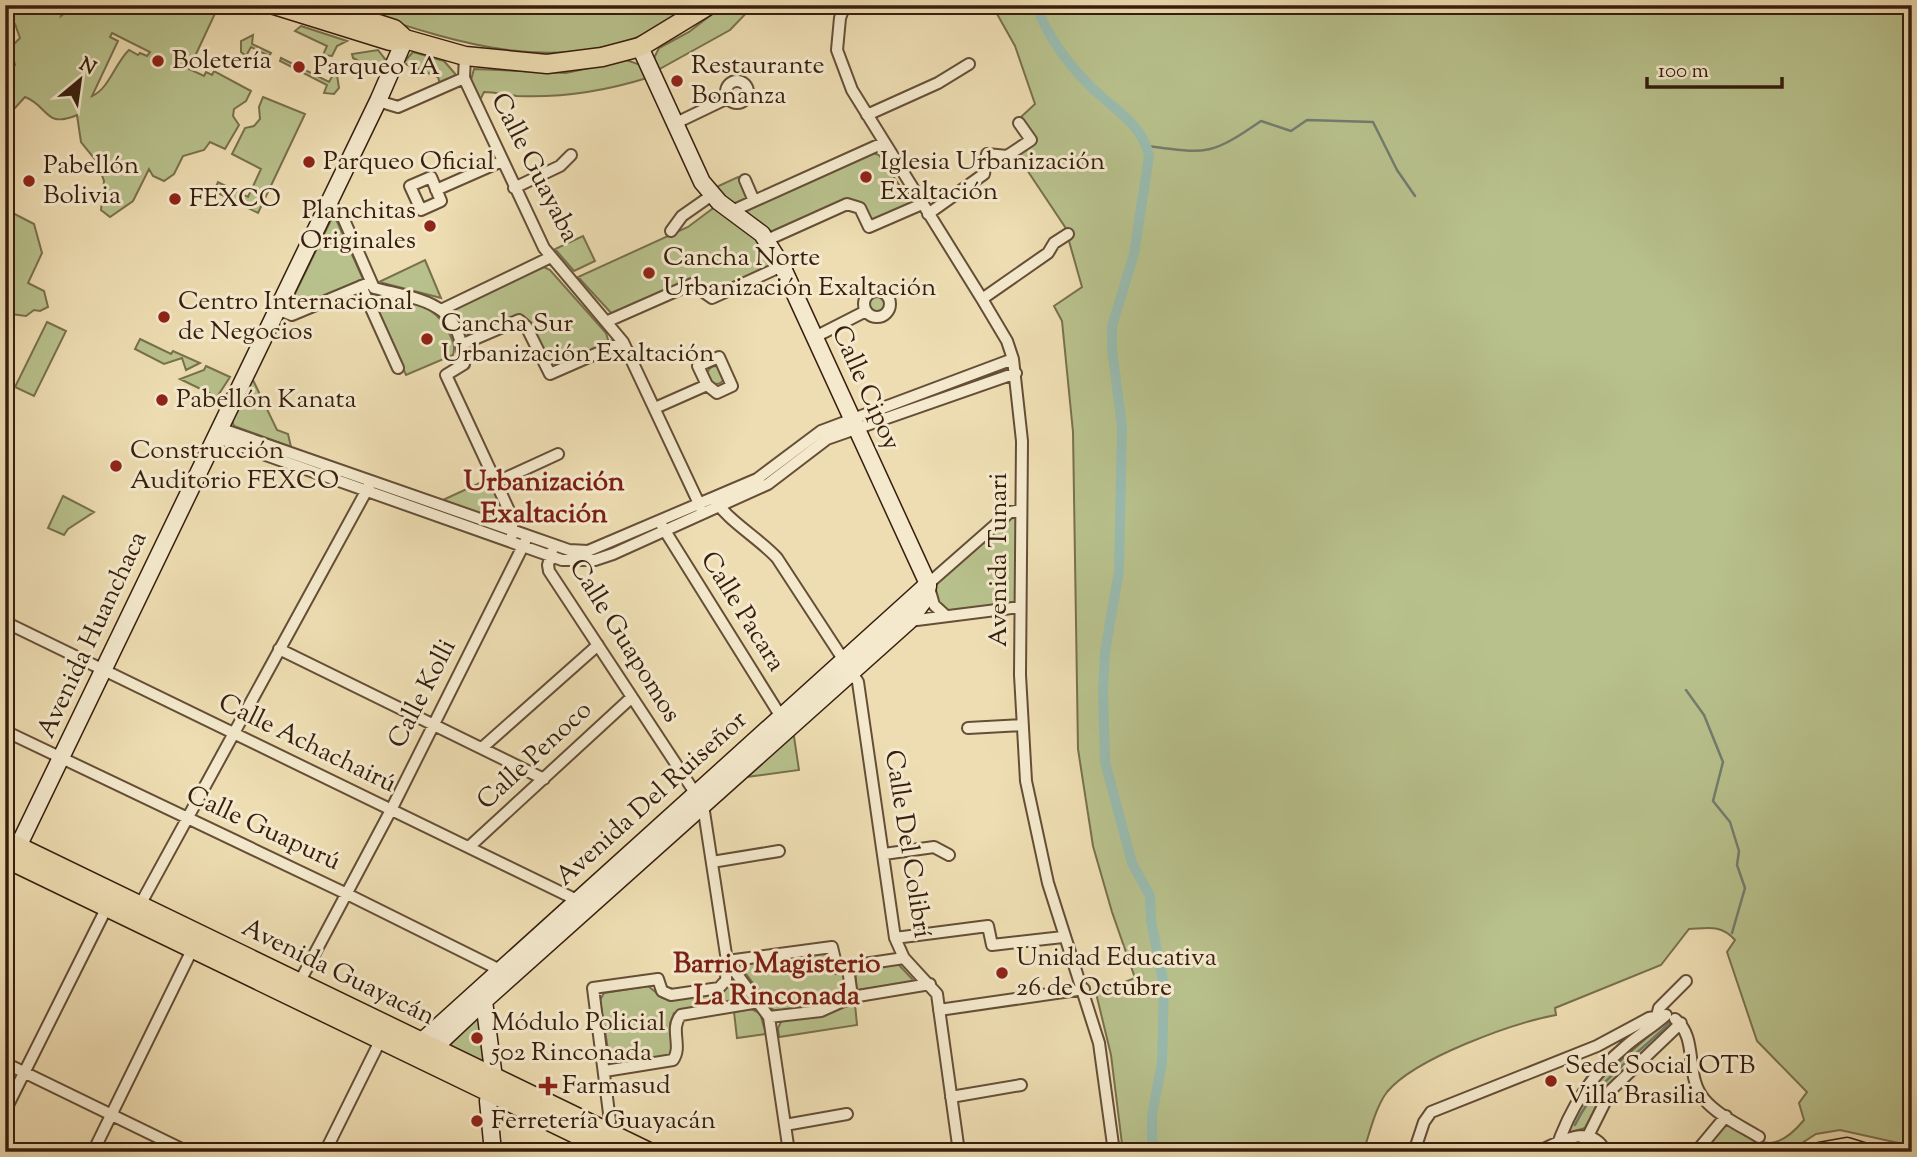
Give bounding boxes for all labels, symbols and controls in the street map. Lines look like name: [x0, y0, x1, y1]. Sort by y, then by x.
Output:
place label: Boletería: [172, 43, 272, 80]
north arrow: [46, 46, 116, 116]
scale bar: [1647, 46, 1782, 90]
place label: Restaurante Bonanza: [691, 48, 825, 115]
place label: Parqueo 1A: [313, 49, 440, 86]
text: N: [74, 52, 100, 83]
marker: Boletería: [150, 53, 166, 69]
text: 100 m: [1658, 57, 1709, 87]
marker: Parqueo 1A: [291, 59, 307, 75]
marker: Restaurante Bonanza: [669, 73, 685, 89]
street label: Calle Guayaba: [480, 87, 588, 249]
place label: Parqueo Oficial: [323, 144, 494, 181]
place label: Iglesia Urbanización Exaltación: [880, 144, 1105, 211]
place label: Pabellón Bolivia: [43, 148, 139, 215]
marker: Parqueo Oficial: [301, 154, 317, 170]
marker: Iglesia Urbanización Exaltación: [858, 169, 874, 185]
marker: Pabellón Bolivia: [21, 173, 37, 189]
place label: FEXCO: [189, 181, 281, 218]
marker: FEXCO: [167, 191, 183, 207]
place label: Planchitas Originales: [300, 193, 416, 260]
marker: Planchitas Originales: [422, 218, 438, 234]
place label: Cancha Norte Urbanización Exaltación: [663, 240, 936, 307]
marker: Cancha Norte Urbanización Exaltación: [641, 265, 657, 281]
place label: Centro Internacional de Negocios: [178, 284, 413, 351]
place label: Cancha Sur Urbanización Exaltación: [441, 306, 714, 373]
marker: Centro Internacional de Negocios: [156, 309, 172, 325]
street label: Calle Cipoy: [821, 320, 909, 456]
marker: Cancha Sur Urbanización Exaltación: [419, 331, 435, 347]
place label: Pabellón Kanata: [176, 382, 356, 419]
marker: Pabellón Kanata: [154, 392, 170, 408]
place label: Construcción Auditorio FEXCO: [130, 433, 339, 500]
marker: Construcción Auditorio FEXCO: [108, 458, 124, 474]
district label: Urbanización Exaltación: [463, 463, 625, 535]
street label: Avenida Tunari: [981, 473, 1018, 647]
street label: Avenida Huanchaca: [29, 525, 157, 745]
street label: Calle Pacara: [690, 545, 794, 679]
street label: Calle Guapomos: [559, 552, 689, 730]
street label: Calle Kolli: [380, 633, 466, 755]
street label: Calle Achachairú: [212, 685, 402, 803]
street label: Calle Penoco: [469, 693, 601, 819]
street label: Avenida Del Ruiseñor: [548, 703, 756, 895]
street label: Calle Del Colibrí: [874, 747, 940, 941]
street label: Calle Guapurú: [180, 777, 346, 881]
street label: Avenida Guayacán: [235, 910, 441, 1036]
place label: Unidad Educativa 26 de Octubre: [1016, 940, 1217, 1007]
district label: Barrio Magisterio La Rinconada: [673, 945, 881, 1017]
marker: Unidad Educativa 26 de Octubre: [994, 965, 1010, 981]
place label: Módulo Policial 502 Rinconada: [489, 1005, 665, 1072]
marker: Módulo Policial 502 Rinconada: [469, 1030, 485, 1046]
place label: Sede Social OTB Villa Brasilia: [1565, 1048, 1755, 1115]
place label: Farmasud: [562, 1068, 671, 1105]
marker: Sede Social OTB Villa Brasilia: [1543, 1073, 1559, 1089]
marker: Farmasud: [540, 1078, 556, 1094]
place label: Ferretería Guayacán: [491, 1103, 716, 1140]
marker: Ferretería Guayacán: [469, 1113, 485, 1129]

